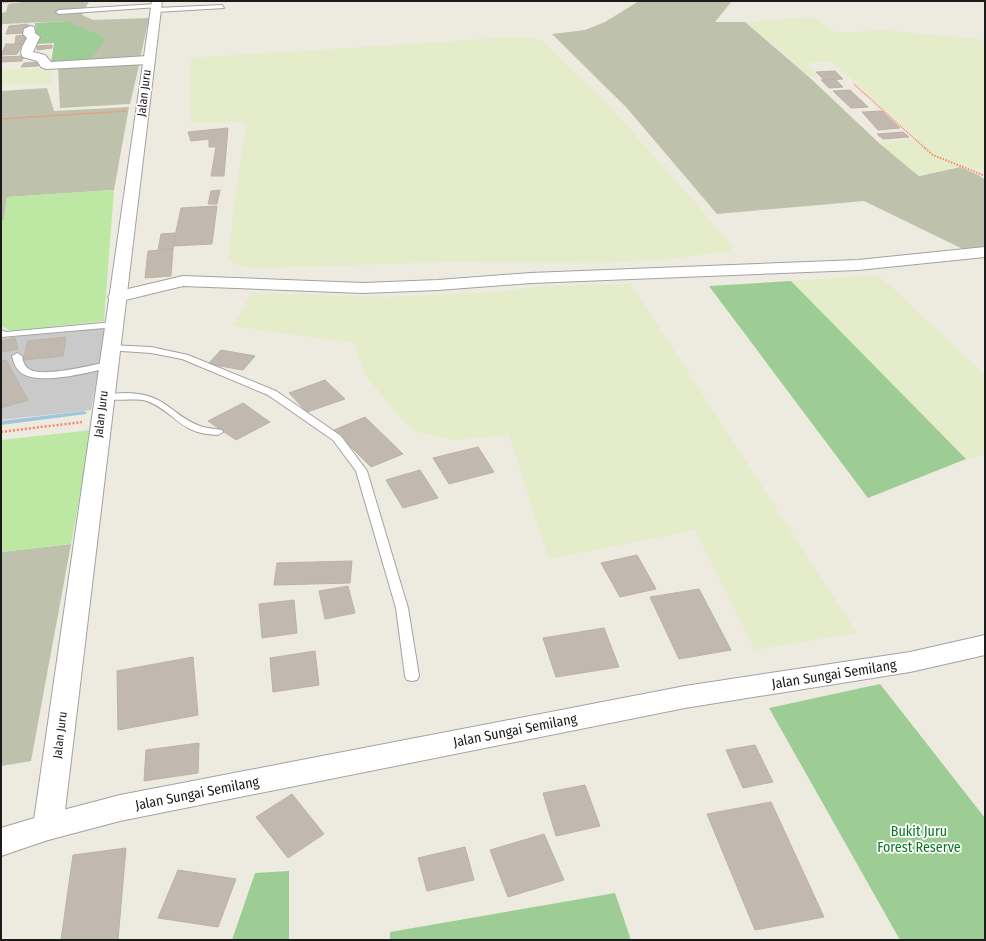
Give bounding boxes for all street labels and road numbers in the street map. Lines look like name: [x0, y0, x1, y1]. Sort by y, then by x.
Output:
street label: Jalan Juru: [134, 69, 154, 117]
street label: Jalan Juru: [91, 390, 111, 438]
street label: Jalan Sungai Semilang: [771, 656, 898, 693]
street label: Jalan Sungai Semilang: [452, 710, 579, 751]
street label: Jalan Juru: [50, 711, 70, 759]
street label: Jalan Sungai Semilang: [134, 773, 261, 814]

